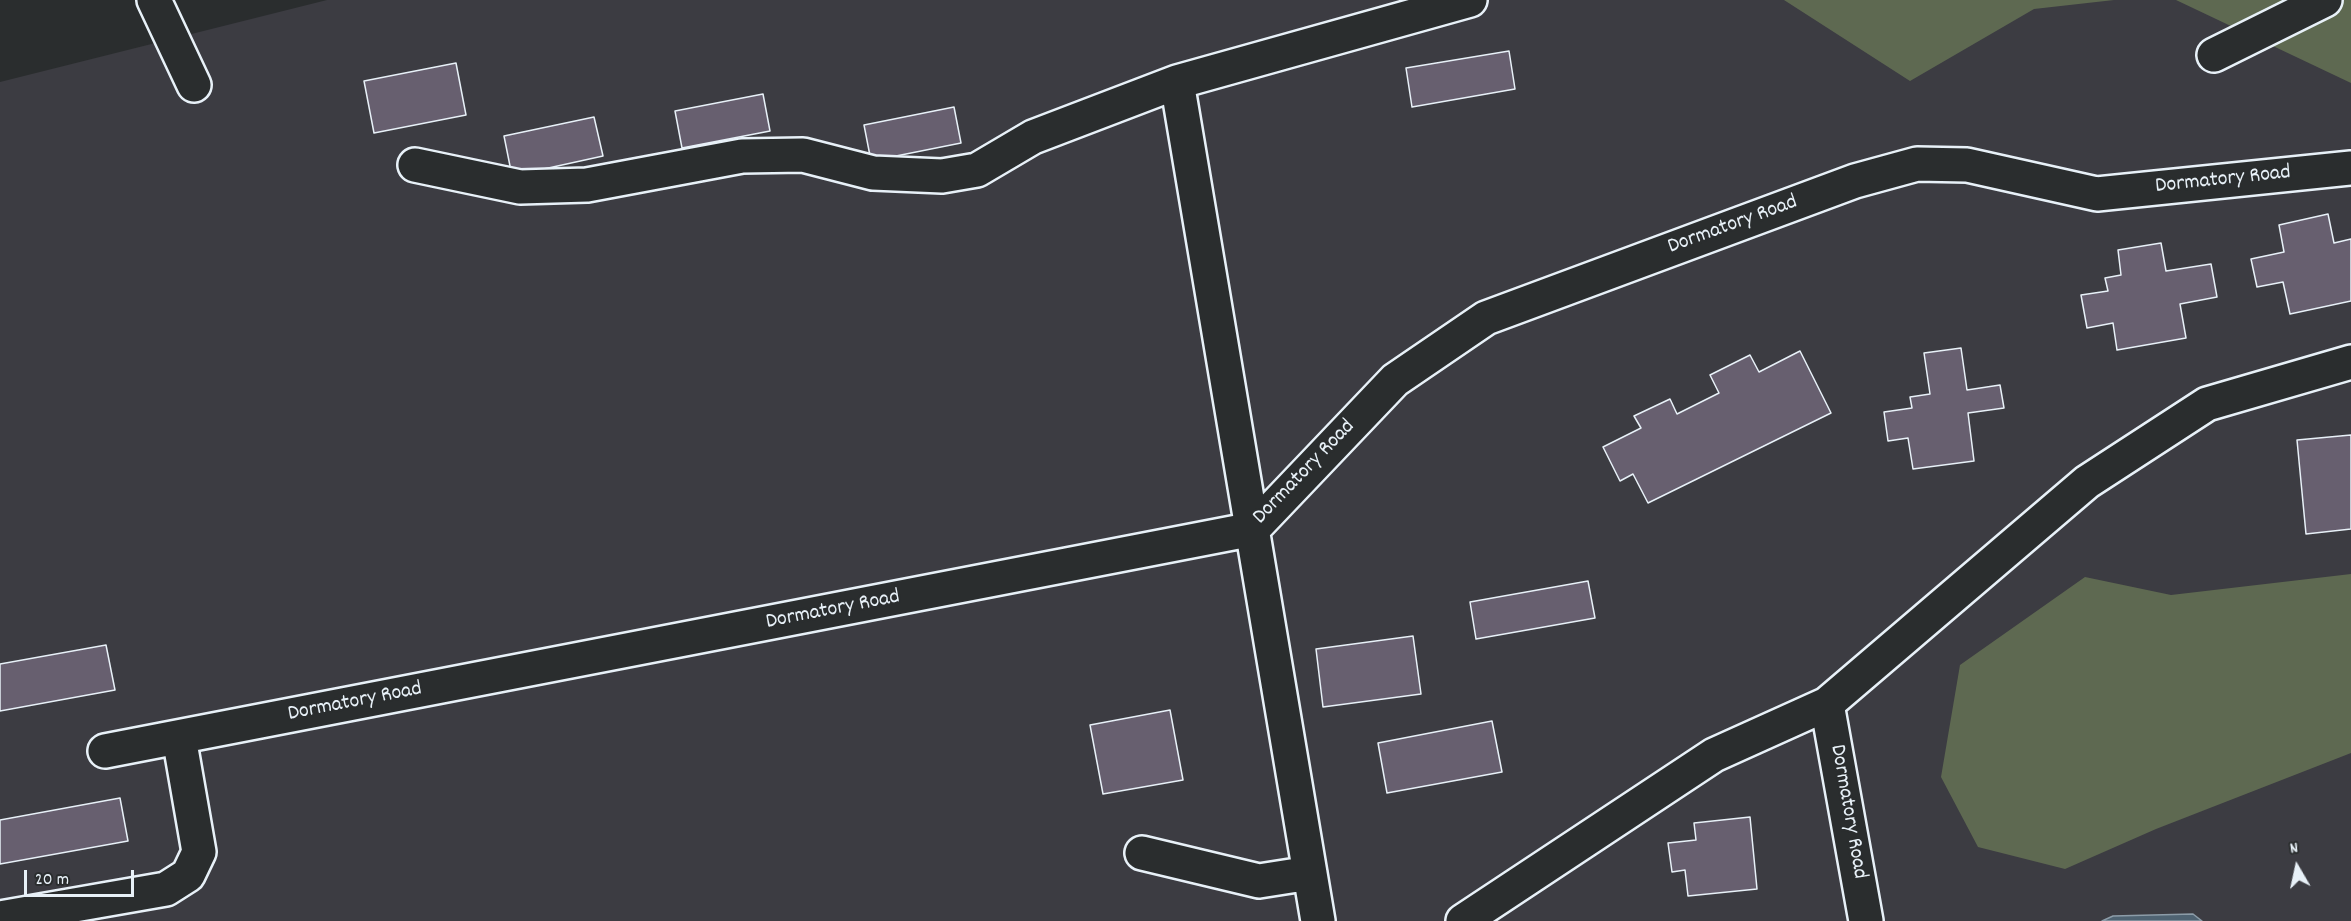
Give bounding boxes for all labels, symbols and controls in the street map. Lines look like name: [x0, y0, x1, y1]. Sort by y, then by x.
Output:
street label: Dormatory Road: [2154, 161, 2292, 201]
street label: Dormatory Road: [1665, 190, 1801, 262]
street label: Dormatory Road: [1248, 415, 1362, 531]
street label: Dormatory Road: [764, 585, 902, 637]
street label: Dormatory Road: [286, 677, 424, 729]
street label: Dormatory Road: [1822, 743, 1872, 881]
north arrow: [2267, 837, 2327, 897]
text: N: [2288, 837, 2300, 861]
scale bar: [27, 858, 136, 896]
text: 20 m: [35, 868, 69, 893]

